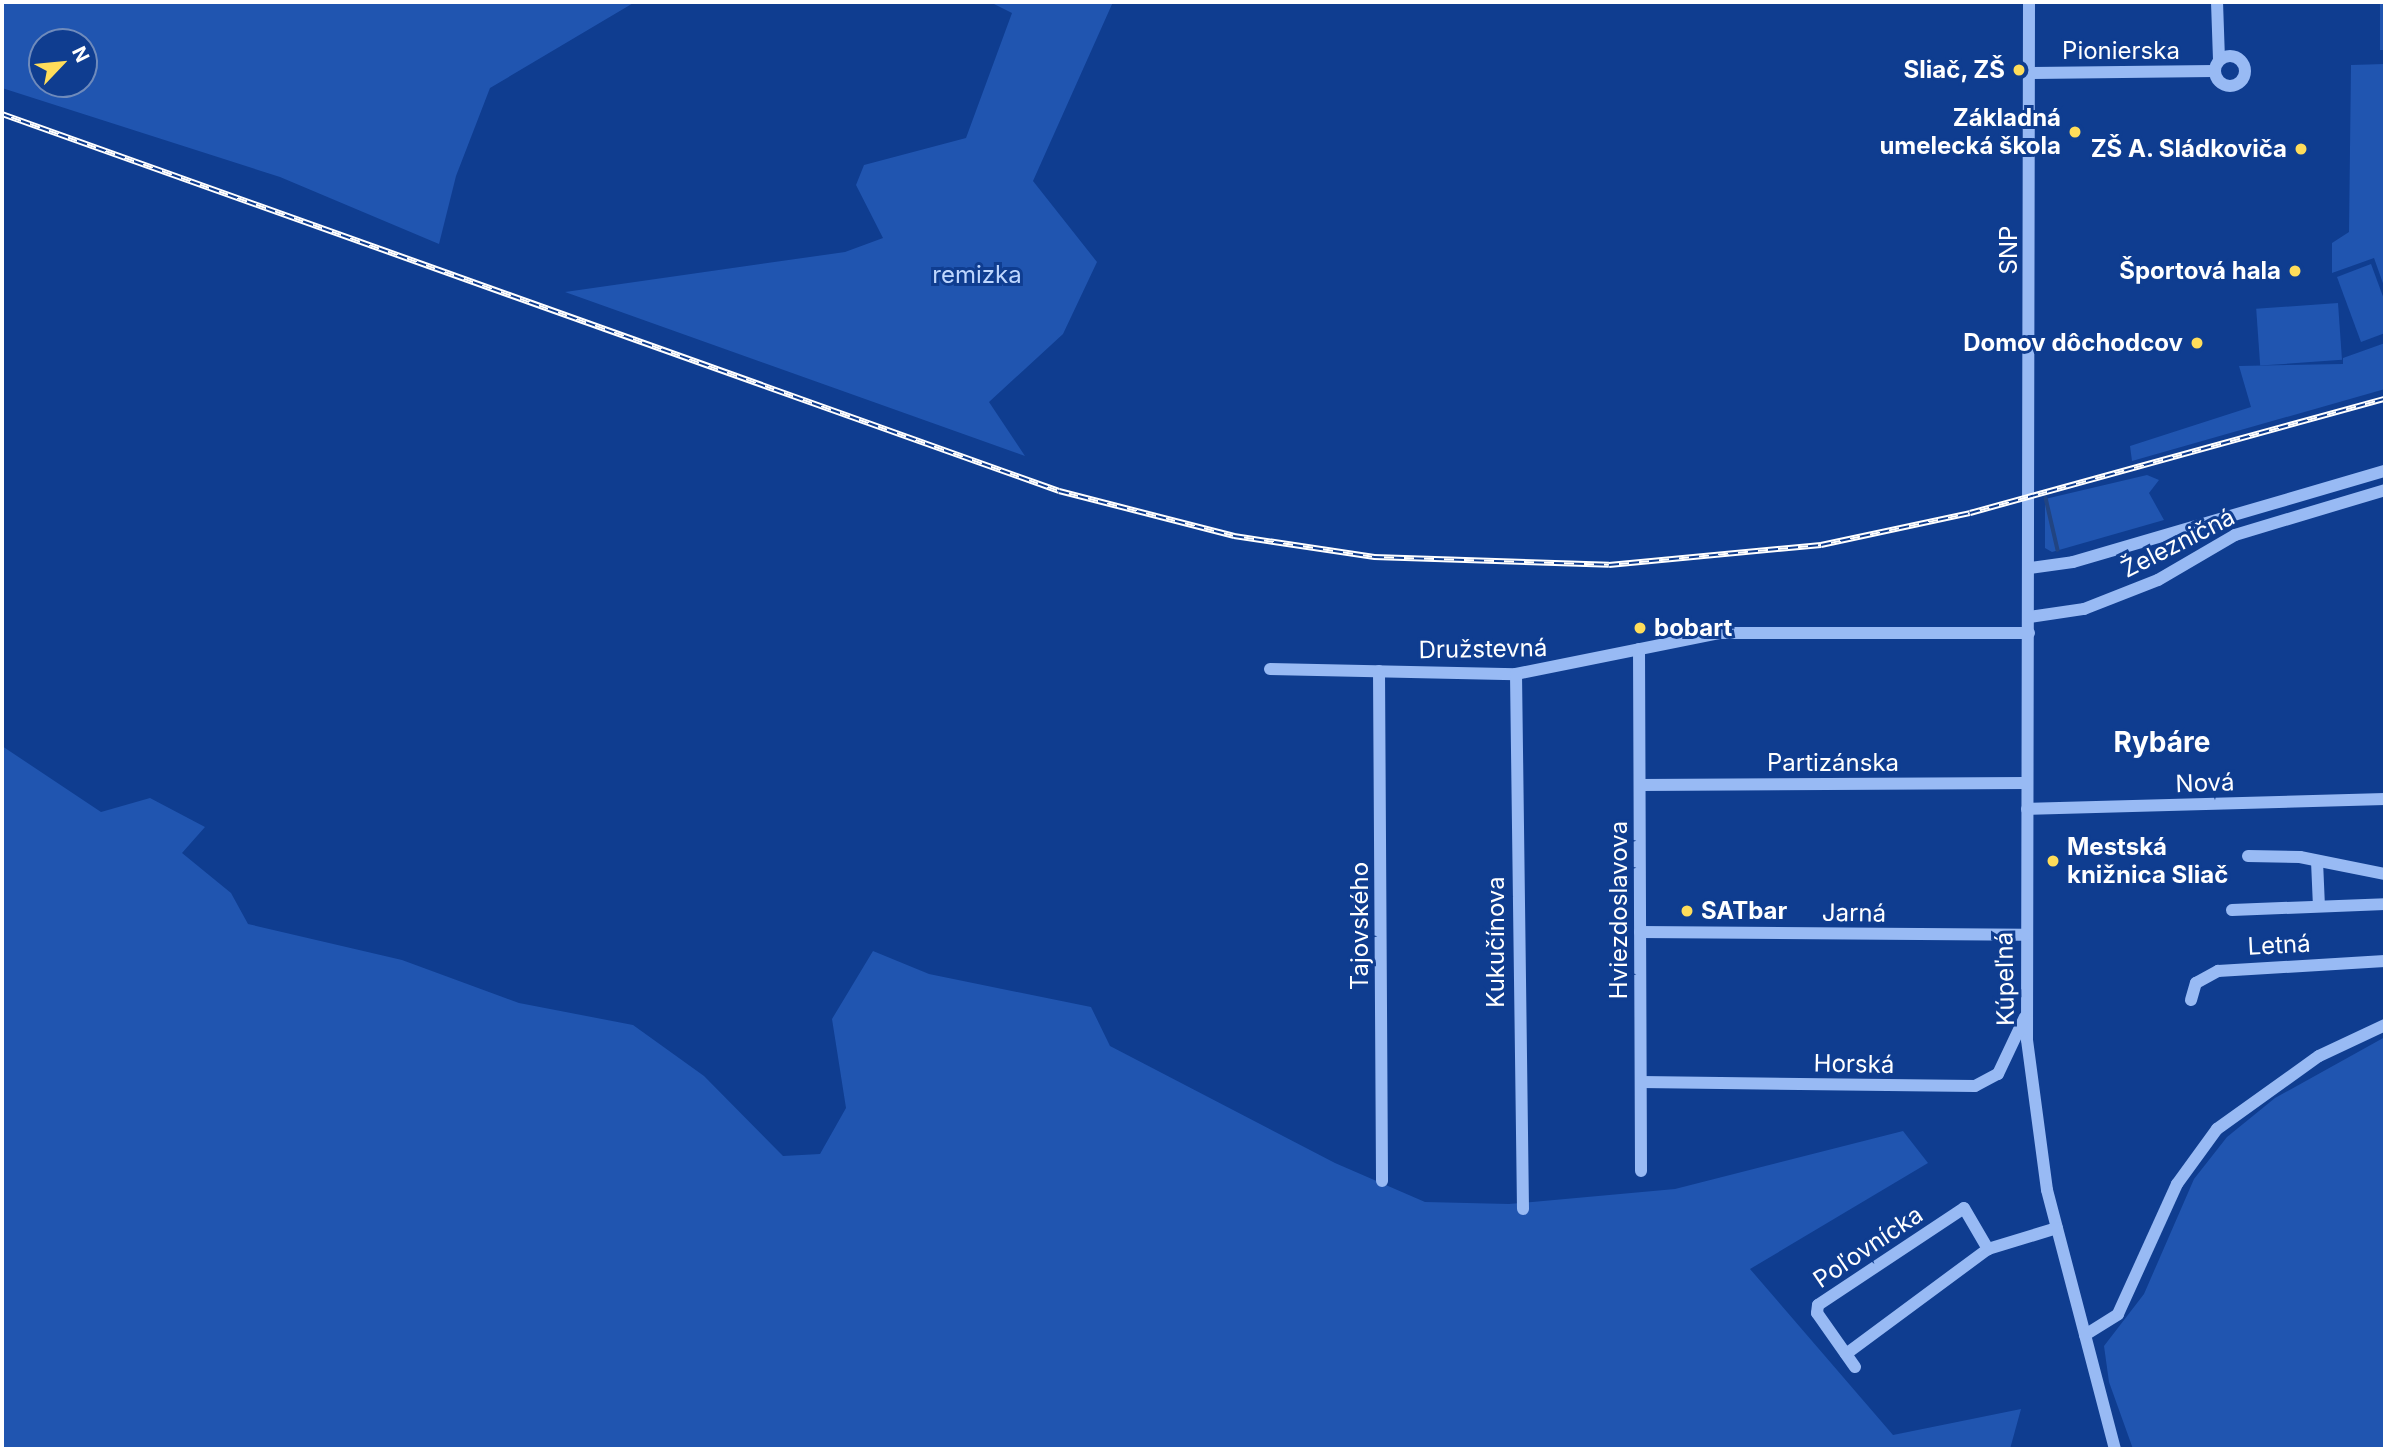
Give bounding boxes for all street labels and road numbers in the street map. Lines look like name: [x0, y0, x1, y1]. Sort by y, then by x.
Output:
street label: Pionierska: [2062, 37, 2180, 65]
street label: SNP: [1995, 226, 2023, 274]
street label: Železničná: [2117, 502, 2239, 584]
street label: Družstevná: [1418, 633, 1548, 665]
street label: Partizánska: [1767, 749, 1899, 777]
street label: Nová: [2175, 768, 2235, 798]
street label: Hviezdoslavova: [1605, 821, 1633, 999]
street label: Tajovského: [1346, 862, 1374, 990]
street label: Kukučínova: [1482, 876, 1510, 1008]
street label: Jarná: [1822, 898, 1886, 928]
street label: Letná: [2247, 929, 2311, 961]
street label: Kúpeľná: [1990, 932, 2020, 1026]
street label: Horská: [1813, 1049, 1895, 1079]
street label: Poľovnícka: [1808, 1200, 1928, 1294]

